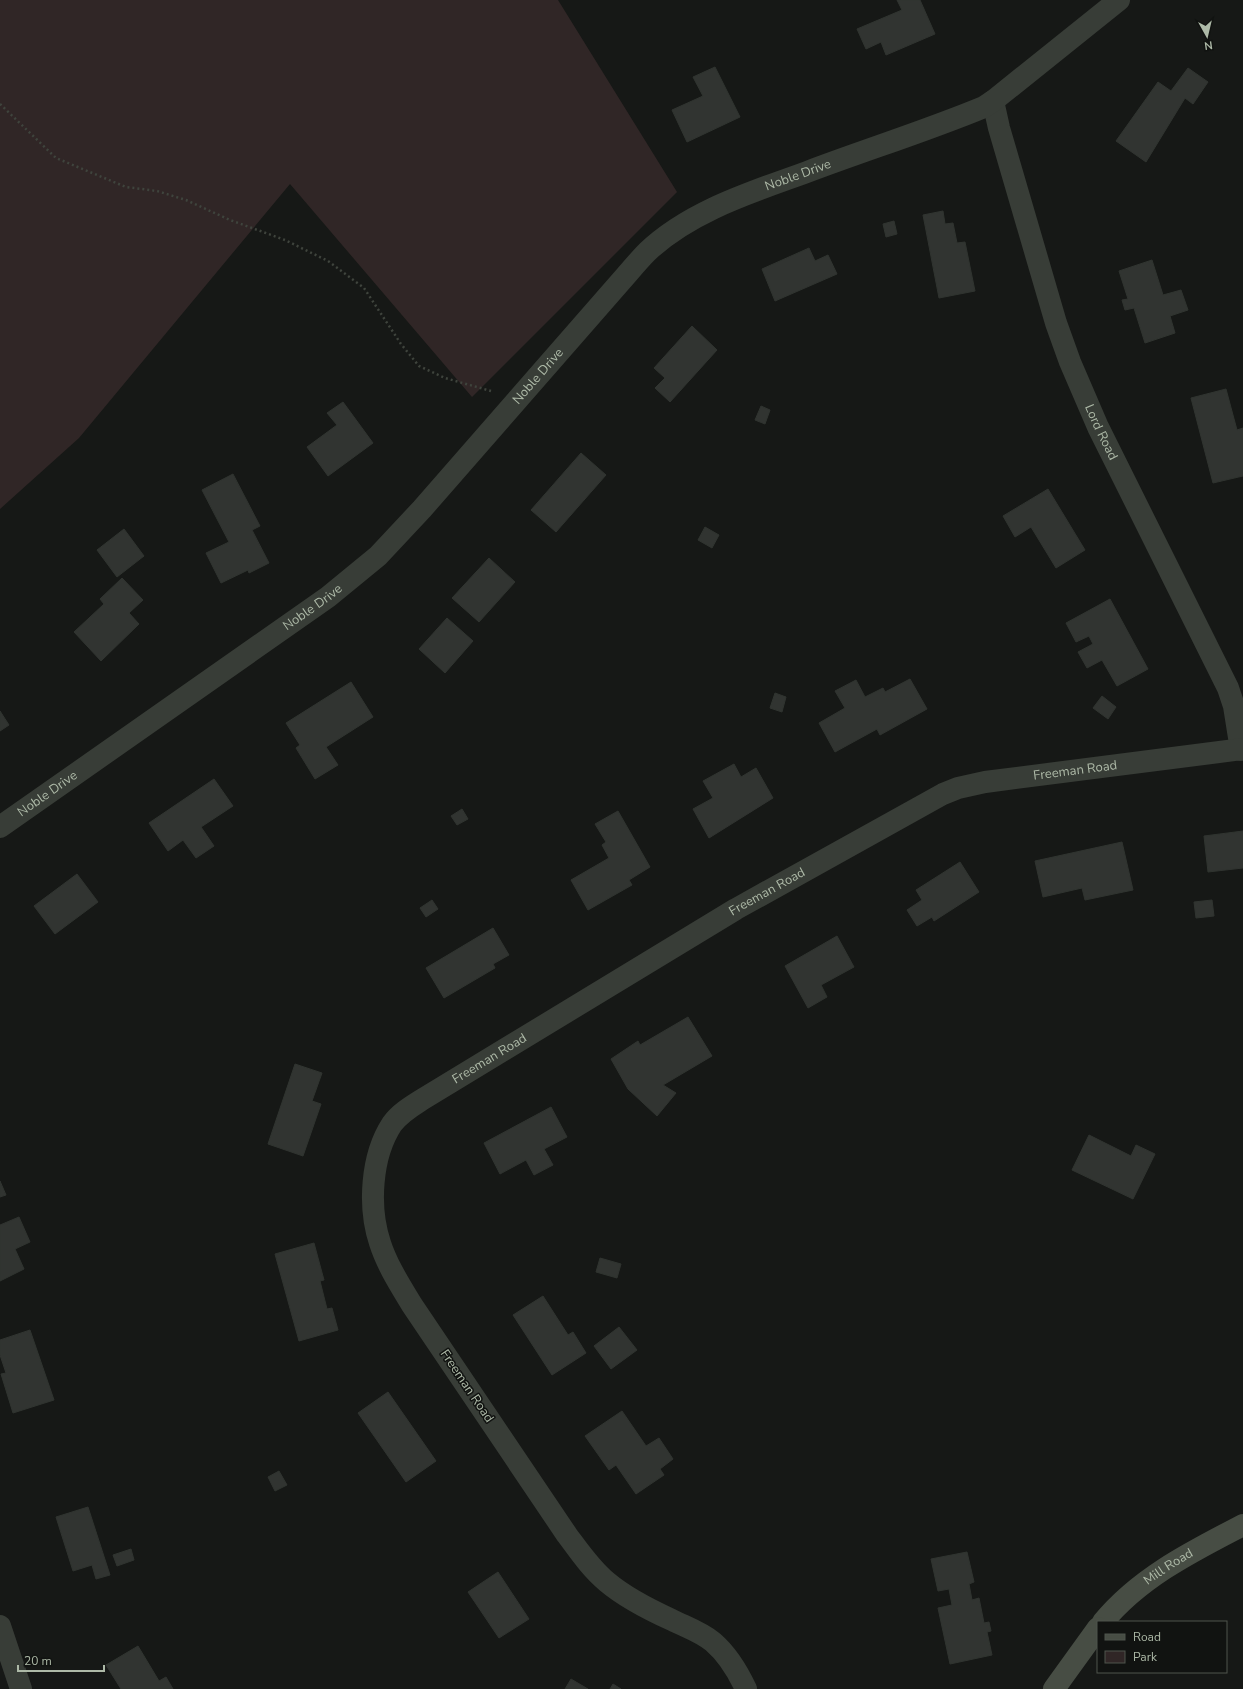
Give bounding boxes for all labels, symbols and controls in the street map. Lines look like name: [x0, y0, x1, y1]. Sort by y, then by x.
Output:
north arrow: [1187, 16, 1227, 56]
text: N: [1203, 37, 1213, 53]
street label: Noble Drive: [762, 155, 834, 195]
street label: Noble Drive: [508, 344, 568, 408]
street label: Lord Road: [1080, 401, 1122, 463]
street label: Noble Drive: [279, 580, 346, 635]
street label: Freeman Road: [1032, 756, 1118, 785]
street label: Noble Drive: [14, 766, 81, 821]
street label: Freeman Road: [726, 863, 808, 920]
street label: Freeman Road: [449, 1029, 530, 1088]
street label: Freeman Road: [436, 1346, 498, 1426]
street label: Mill Road: [1140, 1544, 1196, 1589]
legend: [1097, 1621, 1227, 1673]
text: Road: [1133, 1629, 1161, 1645]
scale bar: [18, 1647, 104, 1673]
text: Park: [1133, 1649, 1158, 1665]
text: 20 m: [24, 1653, 52, 1669]

